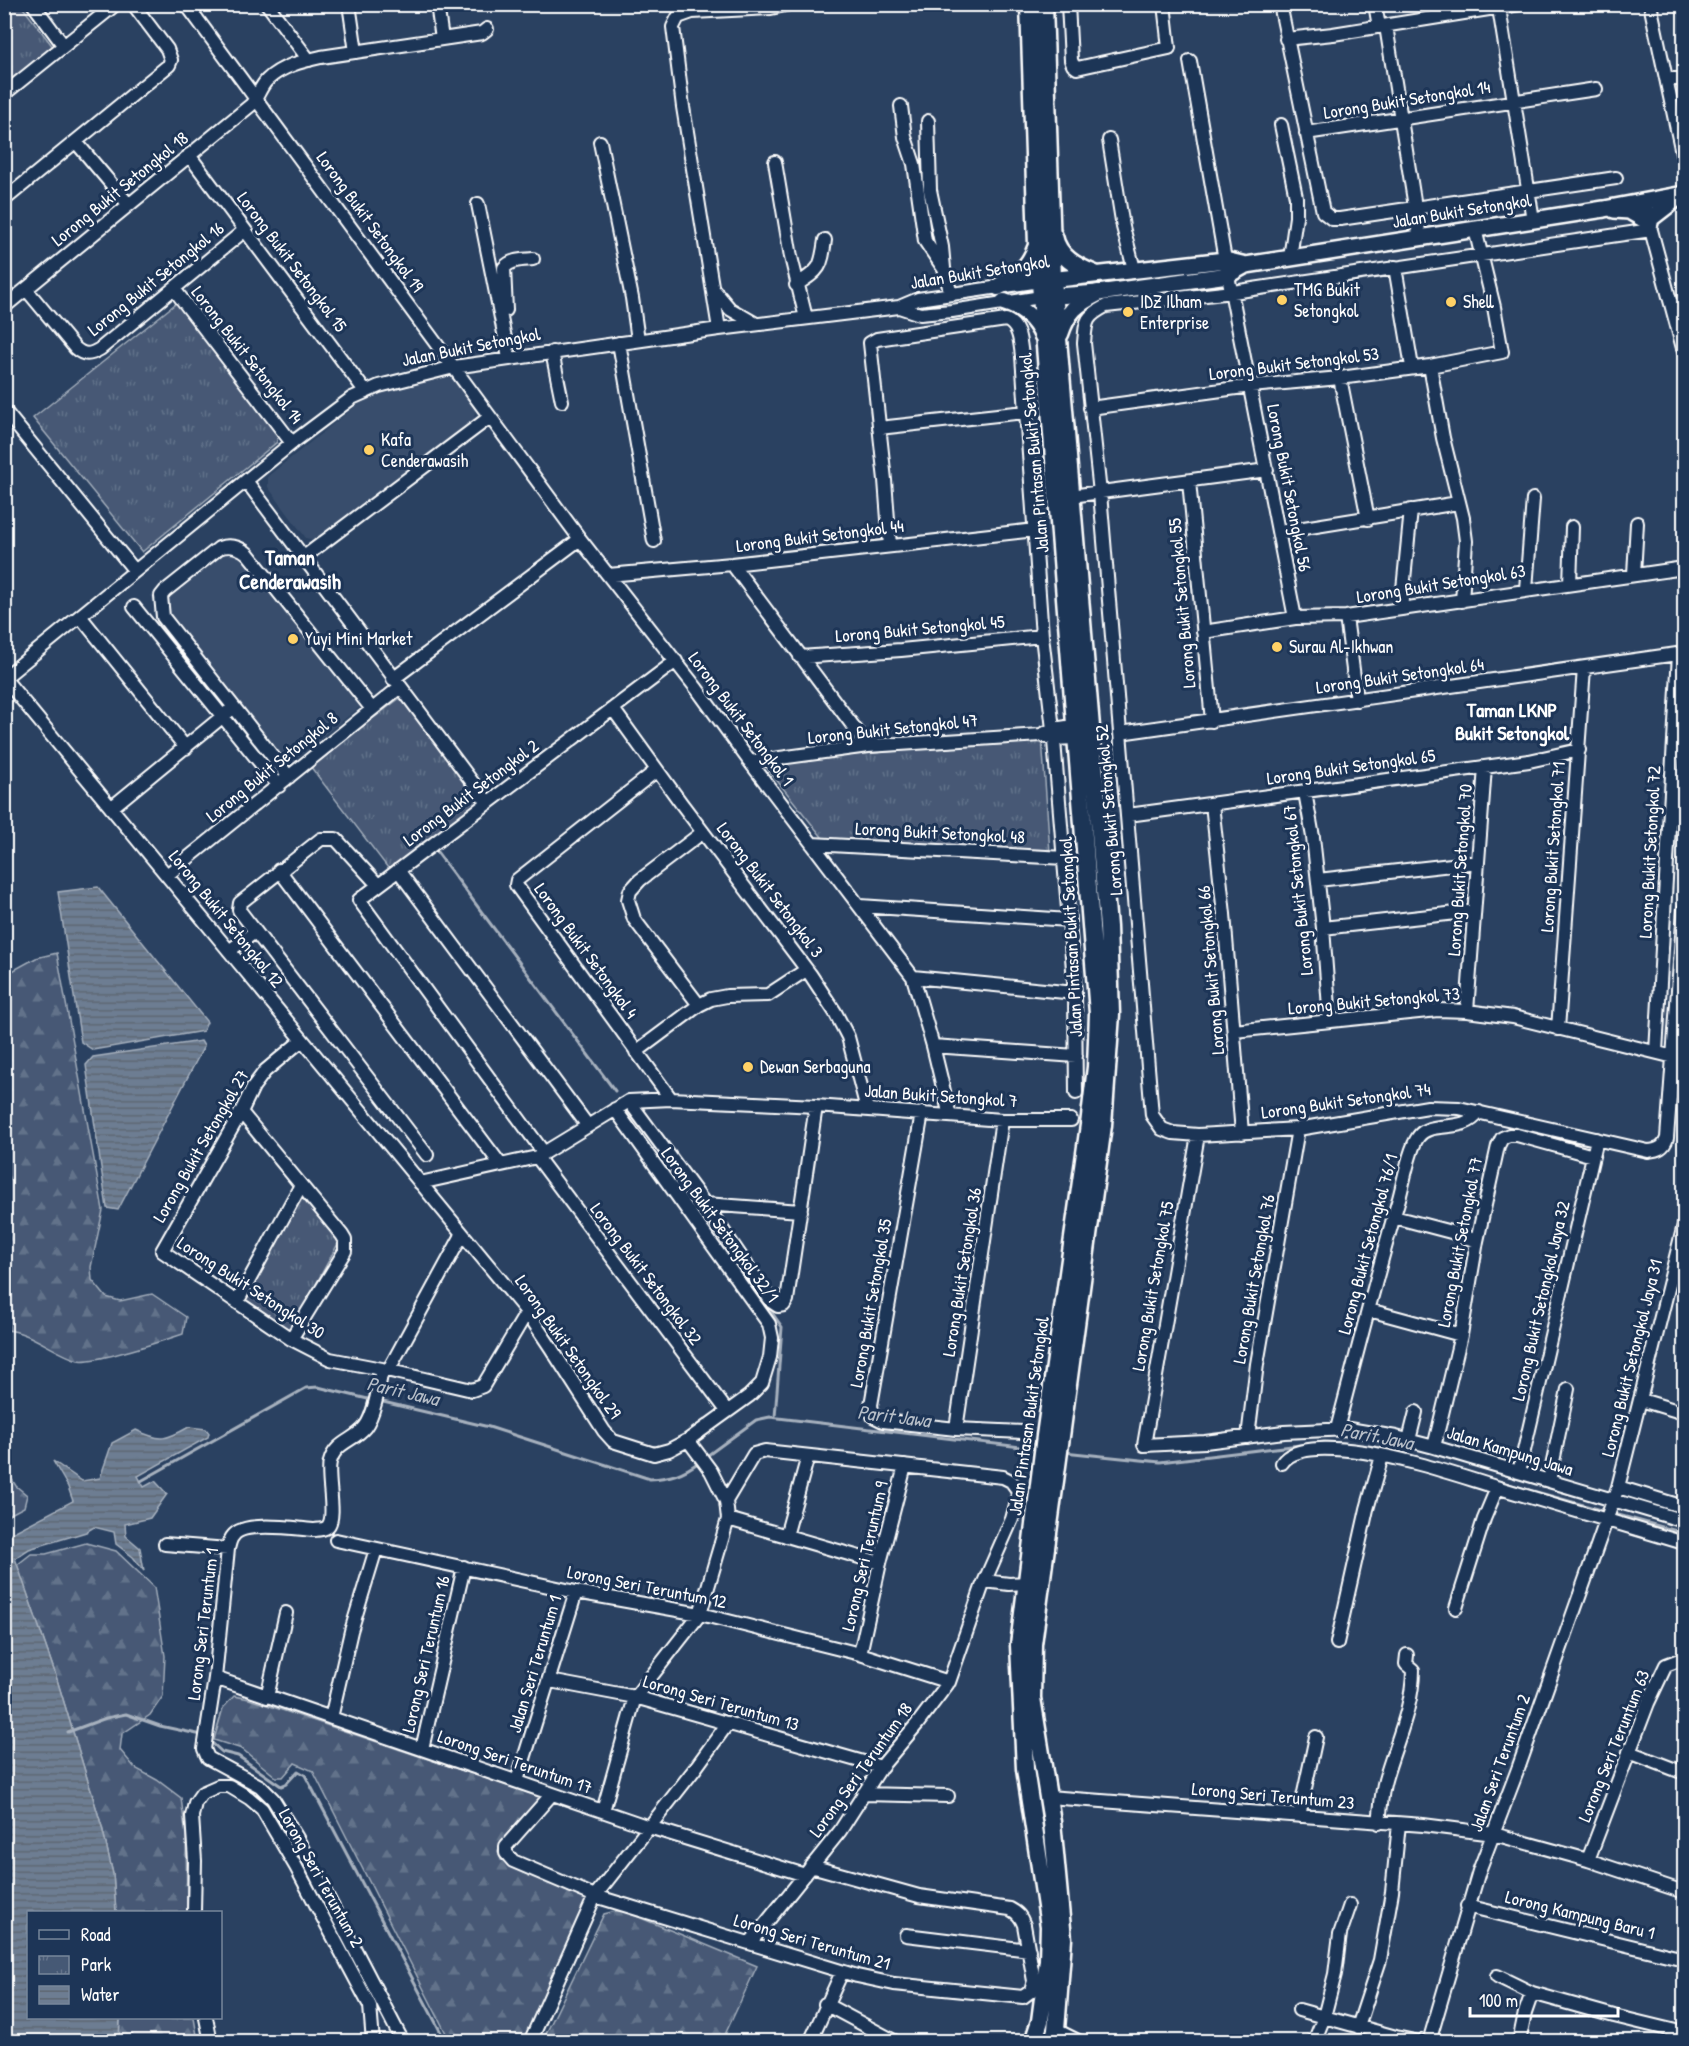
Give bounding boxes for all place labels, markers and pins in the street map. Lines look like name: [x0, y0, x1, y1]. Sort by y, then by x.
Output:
place label: TMG Bukit Setongkol: [1294, 277, 1361, 323]
place label: IDZ Ilham Enterprise: [1140, 289, 1209, 335]
place label: Shell: [1463, 289, 1494, 314]
marker: TMG Bukit Setongkol: [1275, 293, 1289, 307]
marker: Shell: [1444, 295, 1458, 309]
marker: IDZ Ilham Enterprise: [1121, 305, 1135, 319]
place label: Kafa Cenderawasih: [381, 427, 469, 473]
marker: Kafa Cenderawasih: [362, 443, 376, 457]
place label: Yuyi Mini Market: [305, 626, 413, 651]
marker: Yuyi Mini Market: [286, 632, 300, 646]
place label: Surau Al-Ikhwan: [1289, 634, 1393, 659]
marker: Surau Al-Ikhwan: [1270, 640, 1284, 654]
place label: Dewan Serbaguna: [760, 1054, 871, 1079]
marker: Dewan Serbaguna: [741, 1060, 755, 1074]

